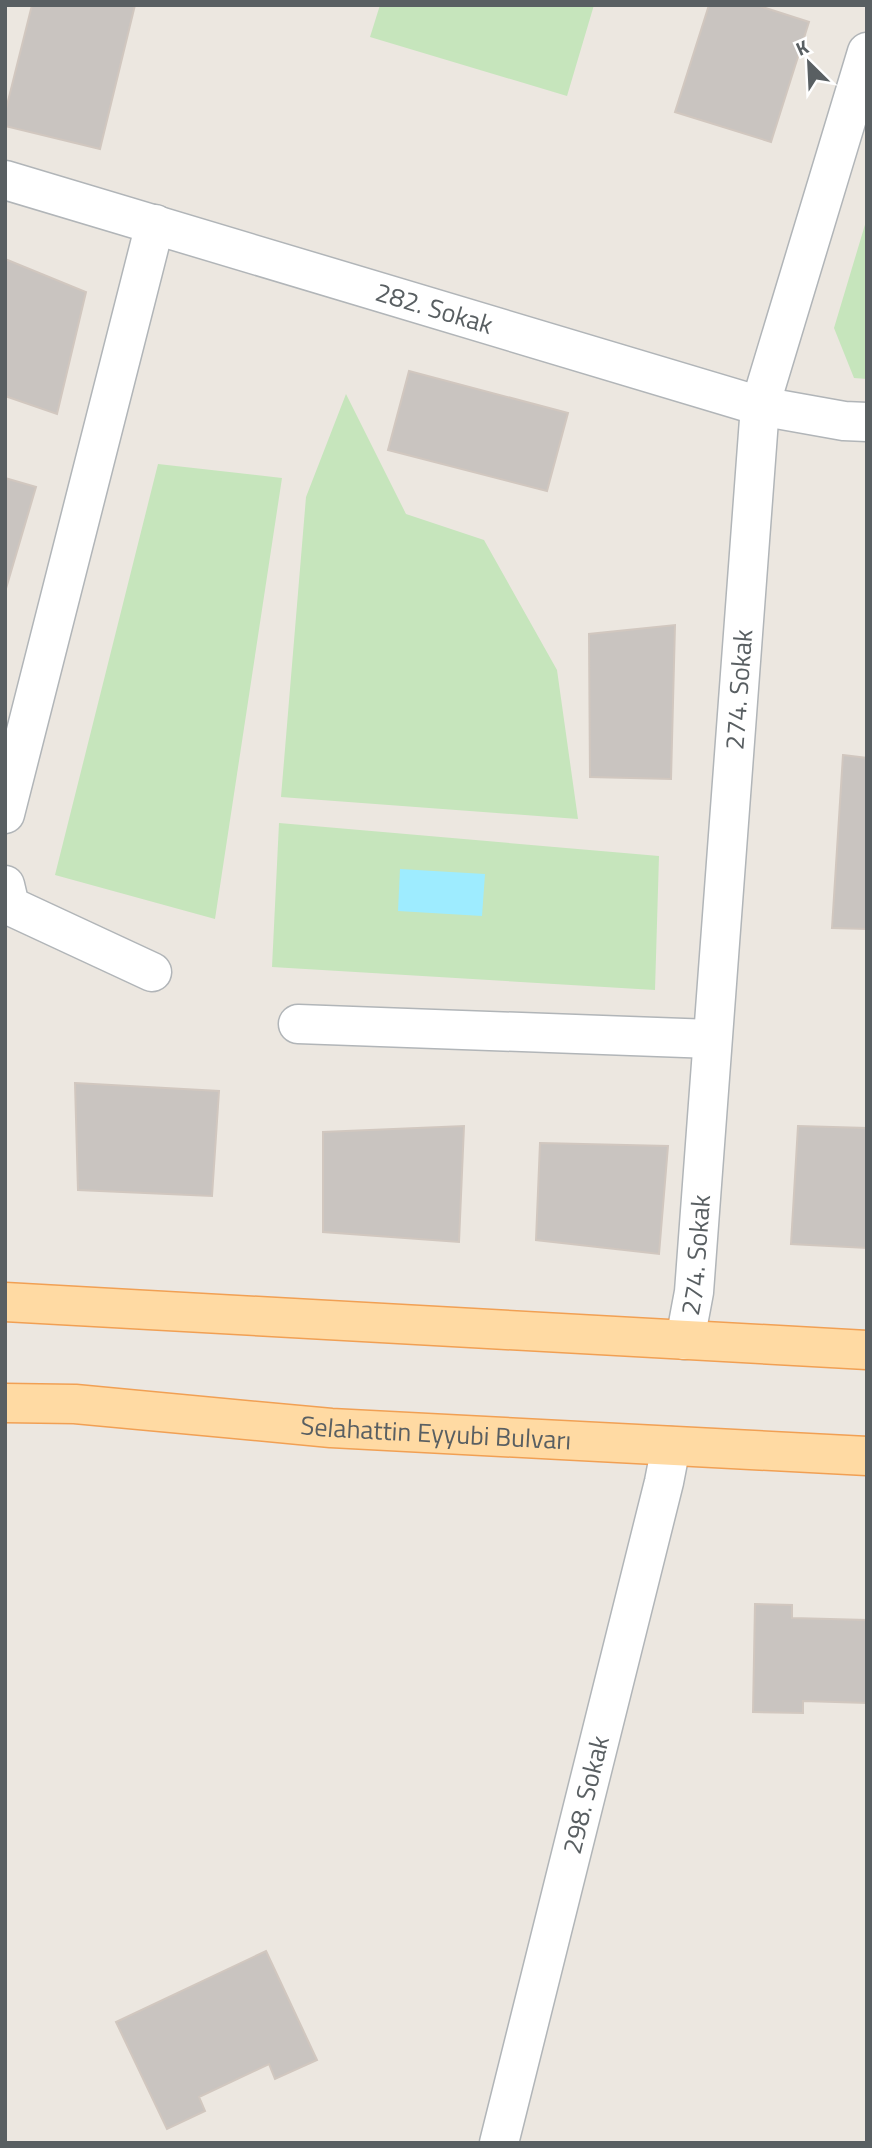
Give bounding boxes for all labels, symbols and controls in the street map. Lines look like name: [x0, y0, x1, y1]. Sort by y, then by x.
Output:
north arrow: [774, 28, 844, 98]
text: K: [791, 31, 813, 63]
street label: 282. Sokak: [371, 272, 498, 344]
street label: 274. Sokak: [714, 628, 762, 751]
street label: 274. Sokak: [670, 1193, 720, 1318]
street label: Selahattin Eyyubi Bulvarı: [299, 1405, 572, 1460]
street label: 298. Sokak: [552, 1731, 619, 1858]

